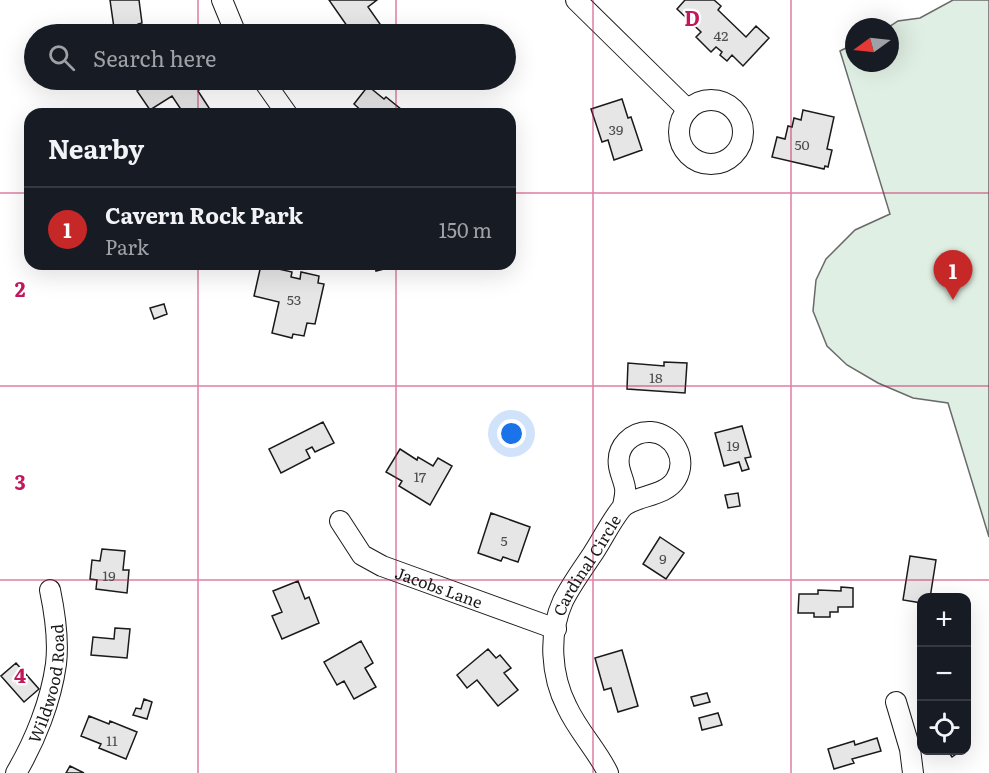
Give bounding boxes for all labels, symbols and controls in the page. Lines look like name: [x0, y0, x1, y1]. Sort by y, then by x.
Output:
text: D: [684, 2, 700, 32]
north arrow: [845, 18, 899, 72]
search box: [24, 24, 516, 90]
house number: 42: [714, 25, 728, 45]
icon: search: [45, 41, 78, 74]
text: Search here: [93, 41, 216, 74]
house number: 39: [609, 119, 623, 139]
text: Nearby: [48, 128, 144, 167]
house number: 50: [794, 134, 810, 154]
text: Cavern Rock Park: [105, 198, 303, 231]
text: 1: [63, 214, 72, 244]
text: 150 m: [439, 214, 492, 244]
text: Park: [105, 231, 149, 261]
pin: 1: [934, 250, 972, 300]
text: 2: [15, 273, 26, 303]
house number: 53: [287, 289, 301, 309]
house number: 18: [649, 367, 663, 387]
your location: [497, 419, 526, 448]
house number: 19: [726, 435, 740, 455]
text: 3: [14, 466, 26, 496]
house number: 17: [414, 466, 426, 486]
street label: Cardinal Circle: [546, 509, 626, 619]
house number: 5: [500, 530, 508, 550]
house number: 9: [659, 548, 667, 568]
street label: Jacobs Lane: [392, 560, 486, 613]
house number: 19: [102, 565, 116, 585]
map controls: [917, 593, 971, 755]
button: +: [917, 593, 971, 647]
street label: Wildwood Road: [21, 623, 69, 747]
button: −: [917, 647, 971, 701]
text: 4: [14, 659, 26, 689]
button: locate: [917, 701, 971, 755]
house number: 11: [106, 730, 118, 750]

